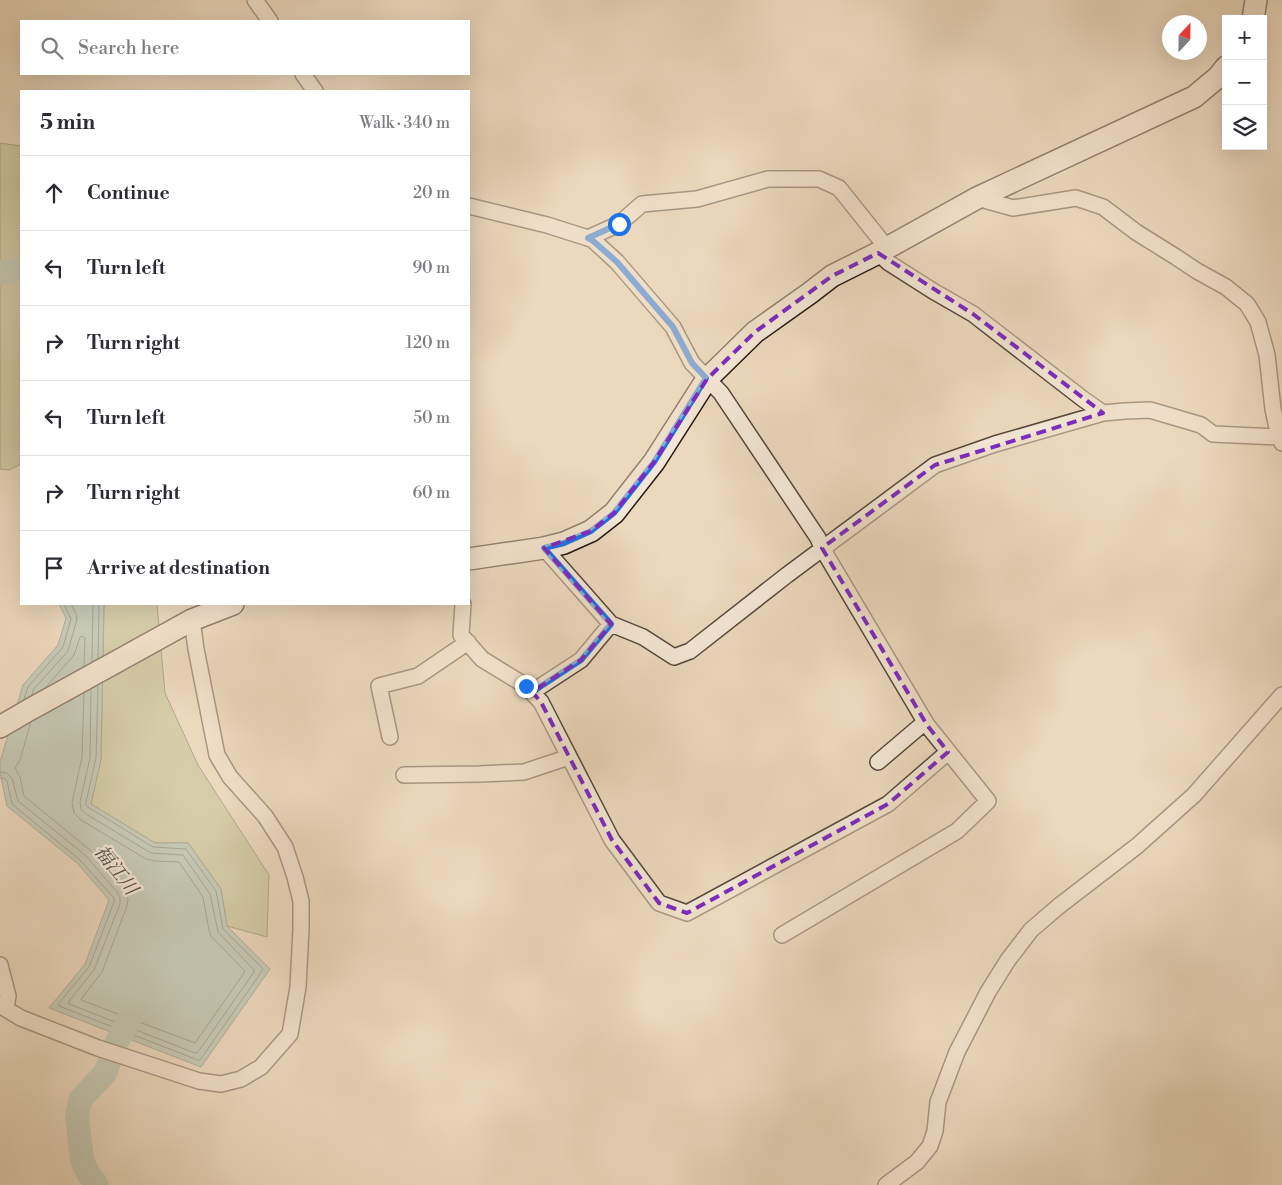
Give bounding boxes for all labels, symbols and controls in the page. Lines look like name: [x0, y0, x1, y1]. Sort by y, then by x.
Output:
north arrow: [1162, 15, 1207, 60]
map controls: [1222, 15, 1267, 150]
button: +: [1222, 15, 1267, 60]
search box: [20, 20, 470, 75]
icon: search: [38, 34, 66, 62]
text: Search here: [78, 36, 179, 60]
button: −: [1222, 60, 1267, 105]
button: layers: [1222, 105, 1267, 150]
text: 5 min: [40, 110, 95, 136]
text: Walk · 340 m: [360, 113, 450, 133]
icon: ahead: [40, 179, 68, 207]
text: Continue: [87, 181, 170, 205]
text: 20 m: [413, 183, 450, 203]
route start: [608, 213, 631, 236]
icon: left: [40, 254, 68, 282]
text: Turn left: [87, 256, 166, 280]
text: 90 m: [412, 258, 450, 278]
icon: right: [40, 329, 68, 357]
text: Turn right: [87, 331, 180, 355]
text: 120 m: [406, 333, 450, 353]
icon: left: [40, 404, 68, 432]
text: Turn left: [87, 406, 166, 430]
text: 50 m: [413, 408, 450, 428]
icon: right: [40, 479, 68, 507]
text: Turn right: [87, 481, 180, 505]
text: 60 m: [412, 483, 450, 503]
icon: arrive: [40, 554, 68, 582]
text: Arrive at destination: [87, 556, 270, 580]
route end: [515, 675, 538, 698]
water label: 福江川: [89, 840, 144, 901]

